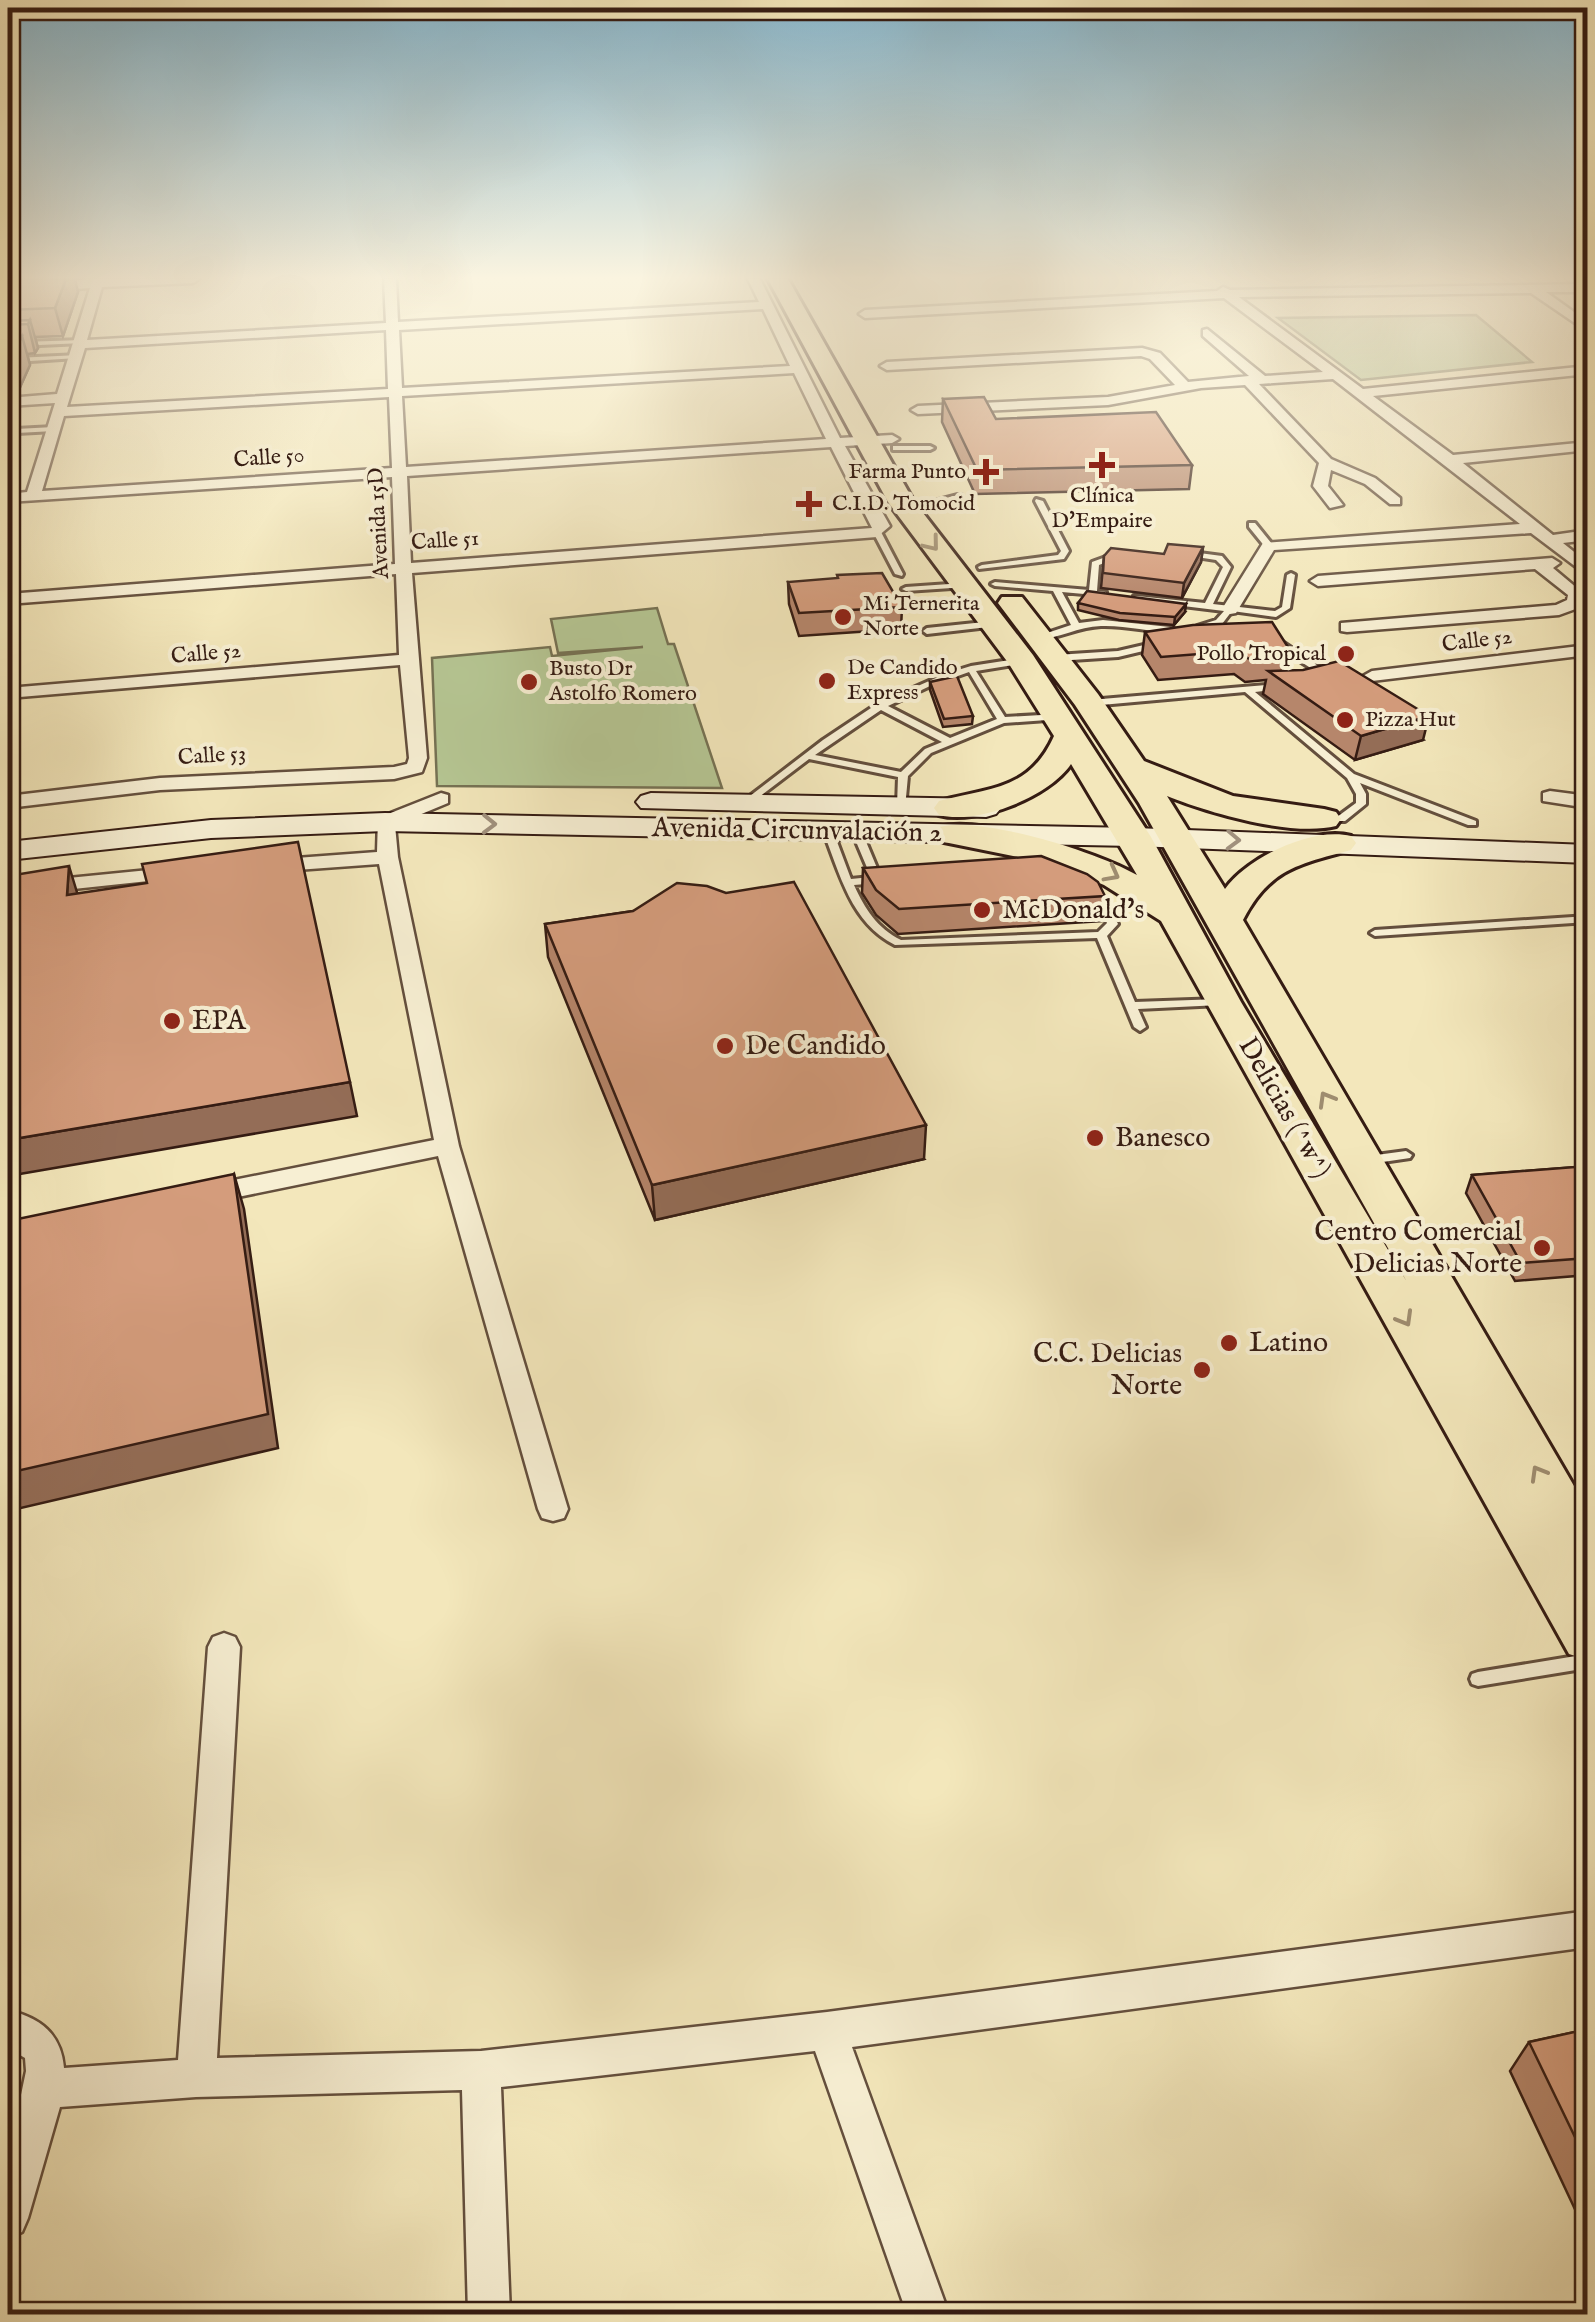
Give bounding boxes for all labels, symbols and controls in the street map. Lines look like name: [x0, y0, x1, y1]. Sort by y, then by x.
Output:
street label: Calle 50: [233, 442, 305, 474]
marker: Clínica D'Empaire: [1089, 452, 1115, 478]
place label: Farma Punto: [848, 458, 966, 486]
marker: Farma Punto: [975, 461, 997, 483]
street label: Avenida 15D: [362, 467, 396, 580]
place label: Clínica D'Empaire: [1051, 482, 1153, 535]
place label: C.I.D. Tomocid: [832, 490, 975, 518]
marker: C.I.D. Tomocid: [796, 491, 822, 517]
street label: Calle 51: [410, 525, 480, 557]
one-way arrow: [920, 533, 938, 551]
place label: Mi Ternerita Norte: [863, 590, 980, 643]
marker: Mi Ternerita Norte: [832, 606, 854, 628]
street label: Calle 52: [1440, 623, 1514, 659]
street label: Calle 52: [170, 637, 242, 671]
place label: Pollo Tropical: [1196, 640, 1326, 668]
marker: Pollo Tropical: [1335, 643, 1357, 665]
place label: De Candido Express: [847, 654, 958, 707]
place label: Busto Dr Astolfo Romero: [548, 655, 697, 708]
marker: De Candido Express: [816, 670, 838, 692]
marker: Busto Dr Astolfo Romero: [518, 671, 540, 693]
place label: Pizza Hut: [1365, 706, 1456, 734]
marker: Pizza Hut: [1334, 709, 1356, 731]
street label: Calle 53: [177, 740, 247, 772]
street label: Avenida Circunvalación 2: [650, 811, 943, 851]
one-way arrow: [482, 813, 497, 835]
one-way arrow: [1226, 830, 1242, 851]
one-way arrow: [1102, 862, 1120, 881]
place label: McDonald's: [1002, 893, 1144, 928]
marker: McDonald's: [971, 899, 993, 921]
place label: EPA: [192, 1004, 247, 1039]
marker: EPA: [161, 1010, 183, 1032]
place label: De Candido: [745, 1029, 886, 1064]
street label: Delicias (^w^): [1230, 1031, 1338, 1185]
marker: De Candido: [714, 1035, 736, 1057]
one-way arrow: [1319, 1092, 1339, 1110]
place label: Banesco: [1115, 1121, 1210, 1156]
marker: Banesco: [1084, 1127, 1106, 1149]
place label: Centro Comercial Delicias Norte: [1314, 1215, 1522, 1282]
marker: Centro Comercial Delicias Norte: [1531, 1237, 1553, 1259]
one-way arrow: [1392, 1308, 1412, 1326]
place label: Latino: [1249, 1326, 1328, 1361]
marker: Latino: [1218, 1332, 1240, 1354]
place label: C.C. Delicias Norte: [1033, 1337, 1182, 1404]
marker: C.C. Delicias Norte: [1191, 1359, 1213, 1381]
one-way arrow: [1531, 1466, 1551, 1484]

